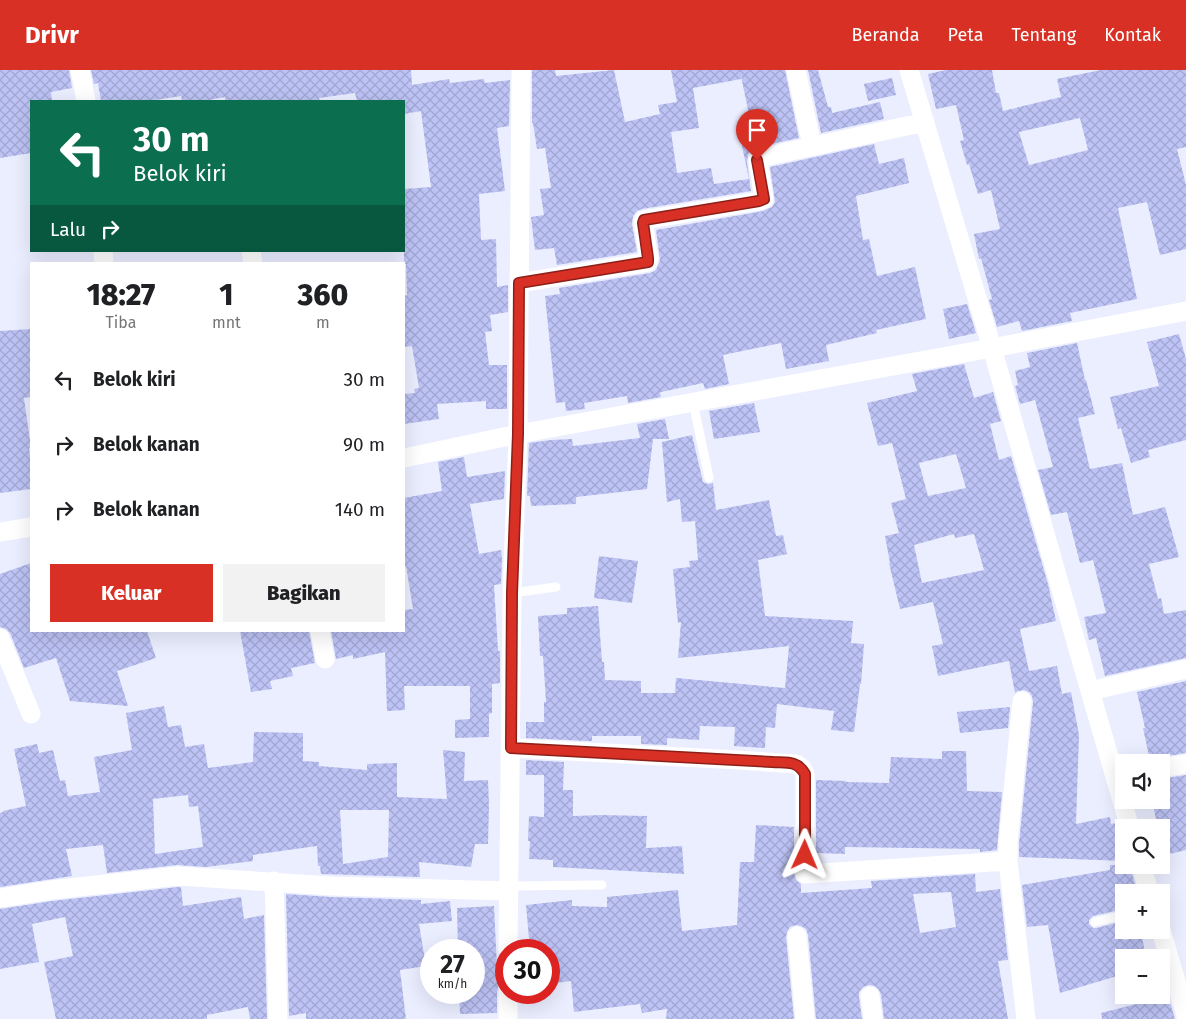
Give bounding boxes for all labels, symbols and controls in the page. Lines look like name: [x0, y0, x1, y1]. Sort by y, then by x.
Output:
text: Drivr: [25, 21, 79, 49]
text: Beranda: [852, 24, 920, 46]
text: Peta: [948, 24, 983, 46]
text: Tentang: [1011, 24, 1076, 46]
text: Kontak: [1104, 24, 1161, 46]
pin: [736, 109, 778, 160]
icon: arrive: [743, 116, 771, 144]
text: 30 m: [133, 118, 210, 160]
icon: left: [50, 120, 115, 185]
text: Belok kiri: [133, 160, 227, 187]
icon: right: [96, 215, 124, 243]
text: Lalu: [50, 218, 86, 241]
text: 18:27: [87, 277, 155, 313]
text: 1: [219, 277, 234, 313]
text: 360: [298, 277, 348, 313]
text: Tiba: [106, 313, 136, 332]
text: mnt: [212, 313, 241, 332]
text: m: [316, 313, 330, 332]
icon: left: [50, 366, 78, 394]
text: Belok kiri: [93, 368, 176, 391]
text: 30 m: [344, 368, 385, 391]
icon: right: [50, 431, 78, 459]
text: Belok kanan: [93, 433, 200, 456]
text: 90 m: [343, 433, 385, 456]
icon: right: [50, 496, 78, 524]
text: Belok kanan: [93, 498, 200, 521]
text: 140 m: [335, 498, 385, 521]
button: Keluar: [50, 564, 213, 622]
button: Bagikan: [223, 564, 385, 622]
map controls: [1115, 754, 1170, 1004]
button: sound: [1115, 754, 1170, 809]
button: search: [1115, 819, 1170, 874]
position arrow: [778, 828, 830, 880]
button: +: [1115, 884, 1170, 939]
speed limit sign: 30: [495, 939, 560, 1004]
button: −: [1115, 949, 1170, 1004]
text: 27: [440, 950, 465, 980]
text: km/h: [438, 977, 467, 991]

